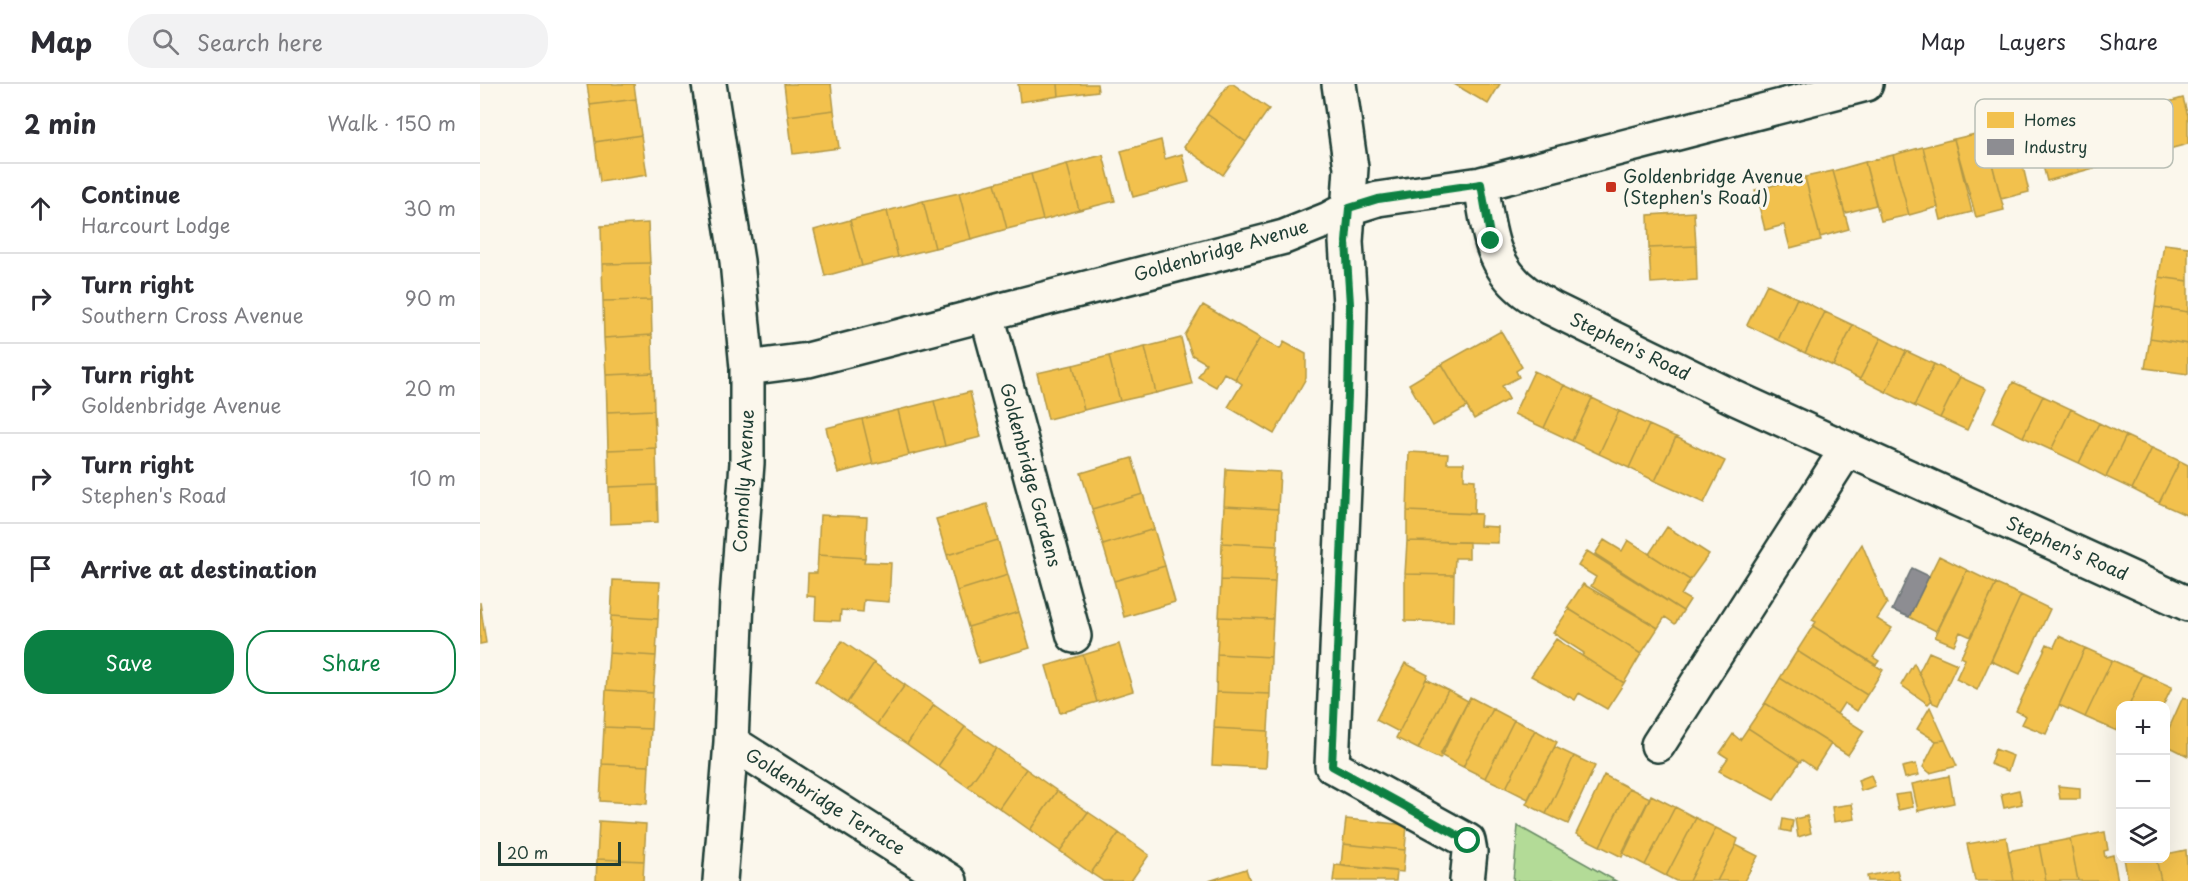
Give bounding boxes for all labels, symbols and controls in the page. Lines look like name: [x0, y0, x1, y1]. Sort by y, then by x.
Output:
search box: [128, 14, 548, 68]
text: Map: [30, 20, 92, 63]
icon: search: [149, 25, 182, 58]
text: Search here: [197, 25, 323, 58]
text: Map: [1921, 25, 1965, 57]
text: Layers: [1998, 25, 2066, 57]
text: Share: [2099, 25, 2158, 57]
legend: [1975, 99, 2173, 168]
text: 2 min: [24, 104, 97, 143]
text: Homes: [2024, 107, 2076, 131]
text: Walk · 150 m: [327, 108, 456, 138]
text: Industry: [2024, 134, 2087, 158]
place label: Goldenbridge Avenue (Stephen's Road): [1623, 162, 1804, 210]
text: Continue: [81, 177, 180, 210]
marker: Goldenbridge Avenue (Stephen's Road): [1604, 180, 1618, 194]
icon: ahead: [24, 192, 57, 225]
text: 30 m: [403, 193, 456, 223]
text: Harcourt Lodge: [81, 210, 230, 240]
street label: Goldenbridge Avenue: [1130, 212, 1311, 287]
route end: [1477, 227, 1503, 253]
text: Turn right: [81, 267, 194, 300]
icon: right: [24, 282, 57, 315]
text: 90 m: [405, 283, 456, 313]
text: Southern Cross Avenue: [81, 300, 304, 330]
street label: Stephen's Road: [1566, 305, 1695, 387]
text: Turn right: [81, 357, 194, 390]
icon: right: [24, 372, 57, 405]
text: 20 m: [404, 373, 456, 403]
street label: Goldenbridge Gardens: [994, 379, 1069, 570]
text: Goldenbridge Avenue: [81, 390, 282, 420]
street label: Connolly Avenue: [725, 408, 760, 553]
text: Turn right: [81, 447, 194, 480]
icon: right: [24, 462, 57, 495]
text: 10 m: [409, 463, 456, 493]
text: Stephen's Road: [81, 480, 227, 510]
street label: Stephen's Road: [2002, 509, 2133, 587]
icon: arrive: [24, 552, 57, 585]
text: Arrive at destination: [81, 552, 317, 585]
button: Save: [24, 630, 234, 694]
button: Share: [246, 630, 456, 694]
map controls: [2116, 701, 2170, 863]
button: +: [2116, 701, 2170, 755]
street label: Goldenbridge Terrace: [741, 741, 911, 861]
button: −: [2116, 755, 2170, 809]
button: layers: [2116, 809, 2170, 863]
route start: [1454, 827, 1480, 853]
scale bar: [498, 839, 621, 866]
text: 20 m: [507, 840, 548, 864]

